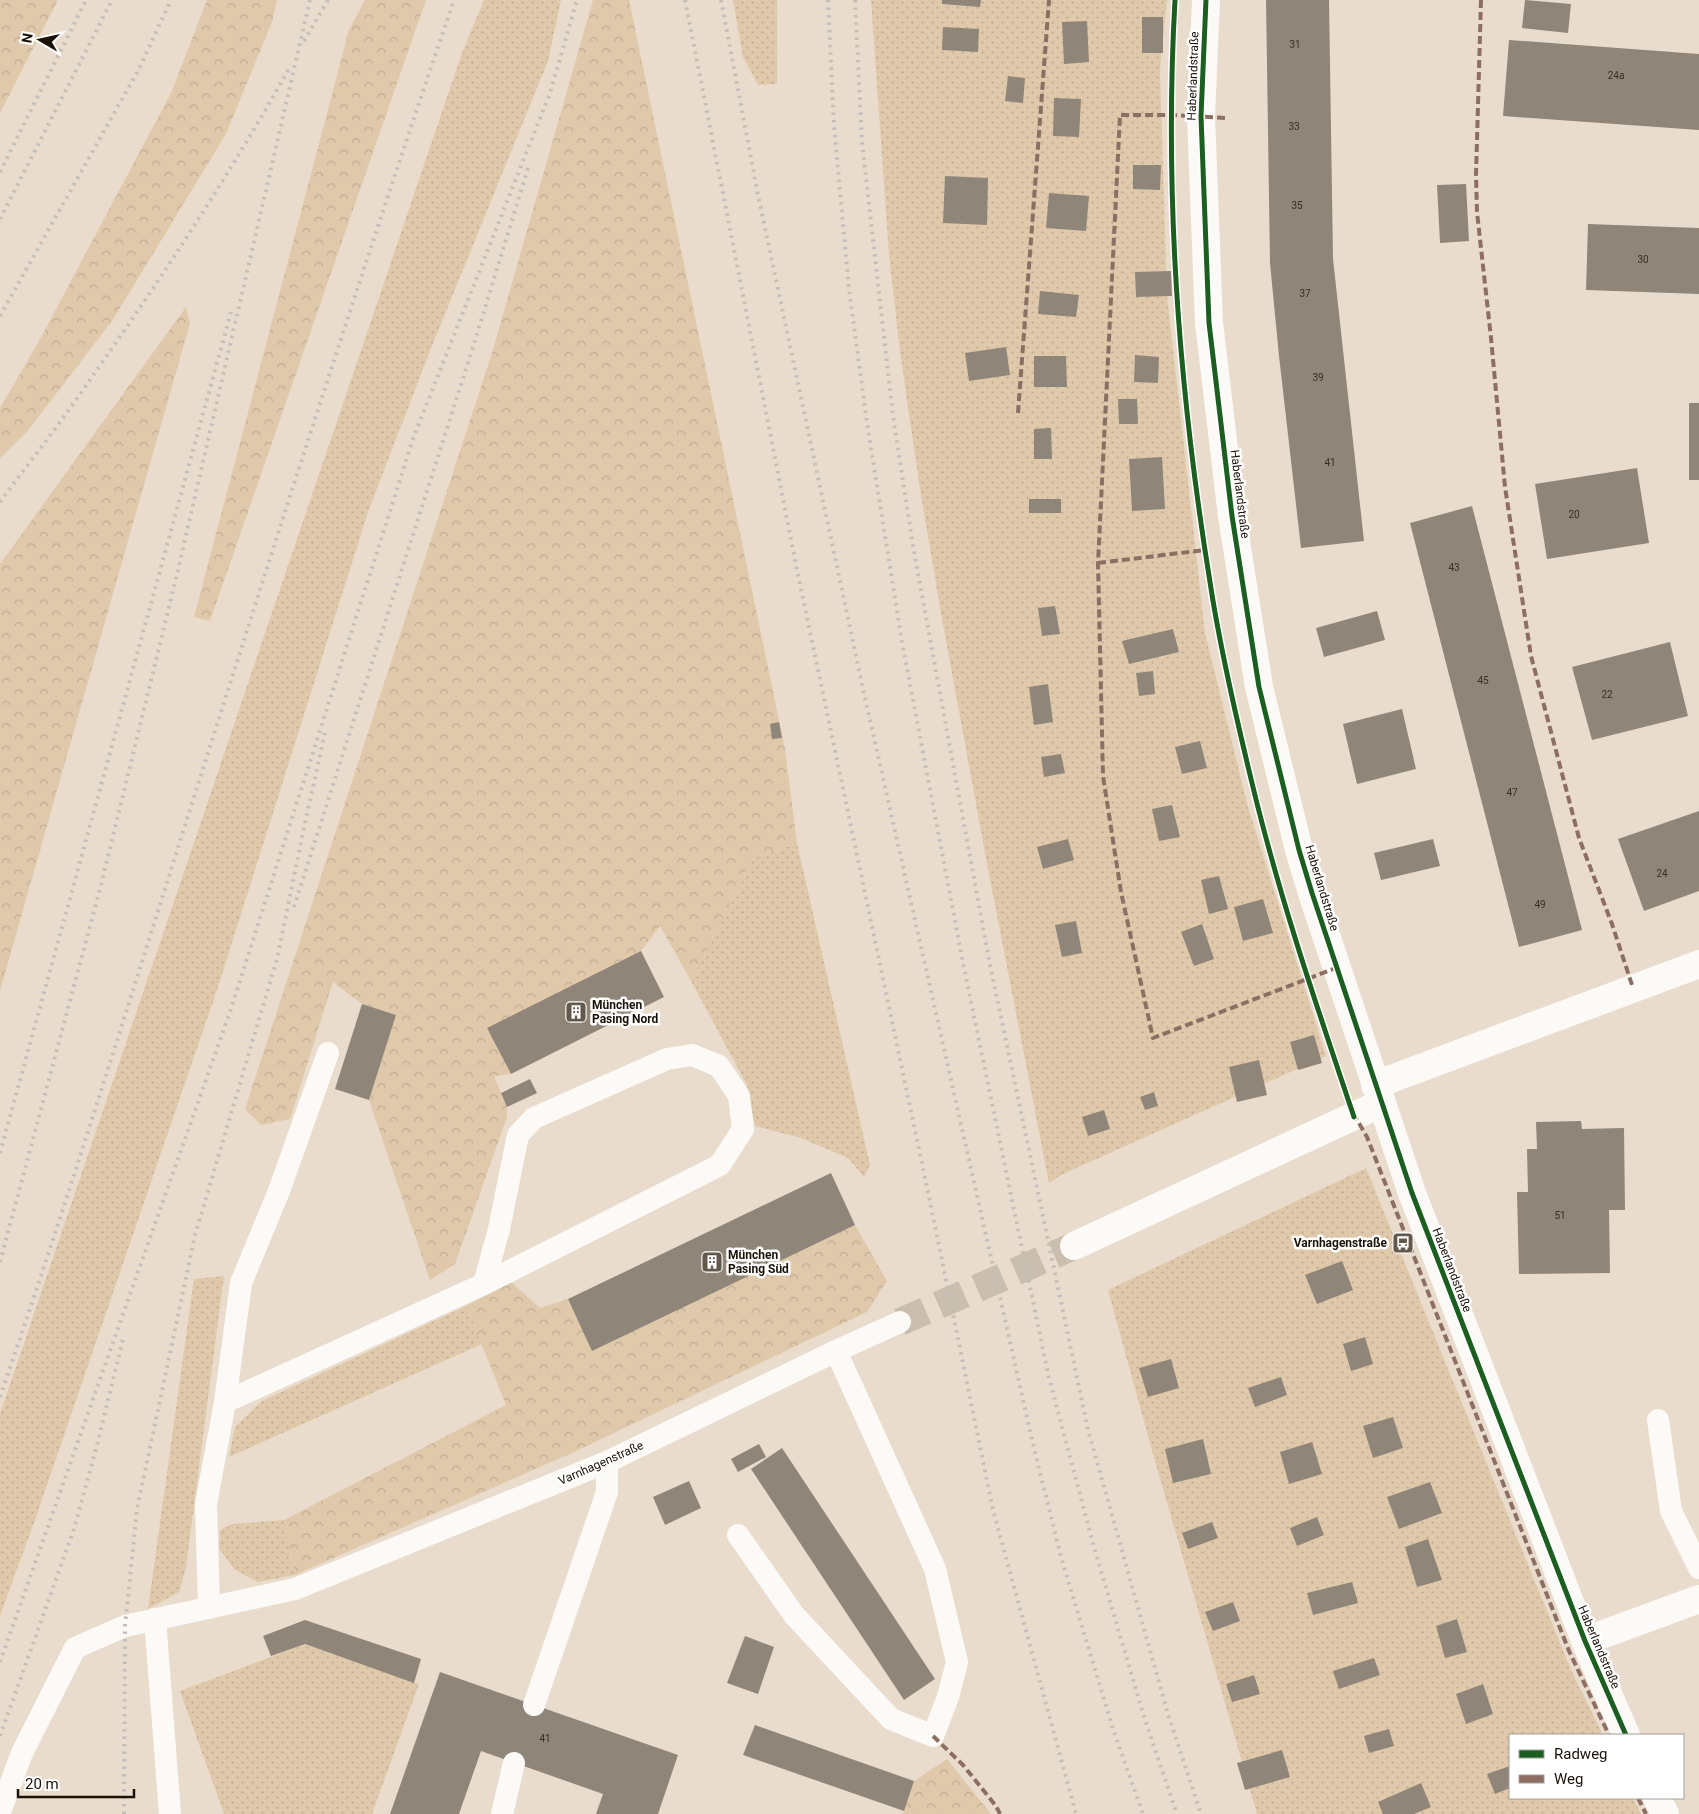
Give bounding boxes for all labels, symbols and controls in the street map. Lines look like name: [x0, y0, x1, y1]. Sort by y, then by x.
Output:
north arrow: [15, 15, 65, 65]
street label: Haberlandstraße: [1184, 31, 1202, 121]
text: N: [18, 32, 36, 44]
house number: 31: [1289, 39, 1301, 50]
house number: 24a: [1608, 70, 1624, 81]
house number: 33: [1288, 121, 1300, 132]
house number: 35: [1291, 200, 1303, 211]
house number: 30: [1637, 254, 1649, 265]
house number: 37: [1299, 288, 1311, 299]
house number: 39: [1312, 372, 1324, 383]
street label: Haberlandstraße: [1228, 449, 1252, 539]
house number: 41: [1324, 457, 1336, 468]
house number: 20: [1568, 509, 1580, 520]
house number: 43: [1448, 562, 1460, 573]
house number: 45: [1477, 675, 1489, 686]
house number: 22: [1601, 689, 1613, 700]
house number: 47: [1506, 787, 1518, 798]
street label: Haberlandstraße: [1302, 843, 1342, 933]
house number: 24: [1656, 868, 1668, 879]
house number: 49: [1534, 899, 1546, 910]
place label: München Pasing Nord: [592, 998, 659, 1026]
building icon: München Pasing Nord: [564, 1000, 588, 1024]
house number: 51: [1554, 1210, 1566, 1221]
street label: Haberlandstraße: [1430, 1226, 1474, 1314]
bus stop icon: Varnhagenstraße: [1391, 1231, 1415, 1255]
place label: Varnhagenstraße: [1294, 1236, 1388, 1250]
place label: München Pasing Süd: [728, 1248, 789, 1276]
building icon: München Pasing Süd: [700, 1250, 724, 1274]
street label: Varnhagenstraße: [556, 1438, 646, 1488]
street label: Haberlandstraße: [1575, 1603, 1623, 1691]
house number: 41: [539, 1733, 551, 1744]
legend: [1509, 1734, 1684, 1799]
text: Radweg: [1554, 1745, 1608, 1763]
scale bar: [18, 1766, 134, 1798]
text: Weg: [1554, 1770, 1583, 1788]
text: 20 m: [25, 1775, 59, 1793]

